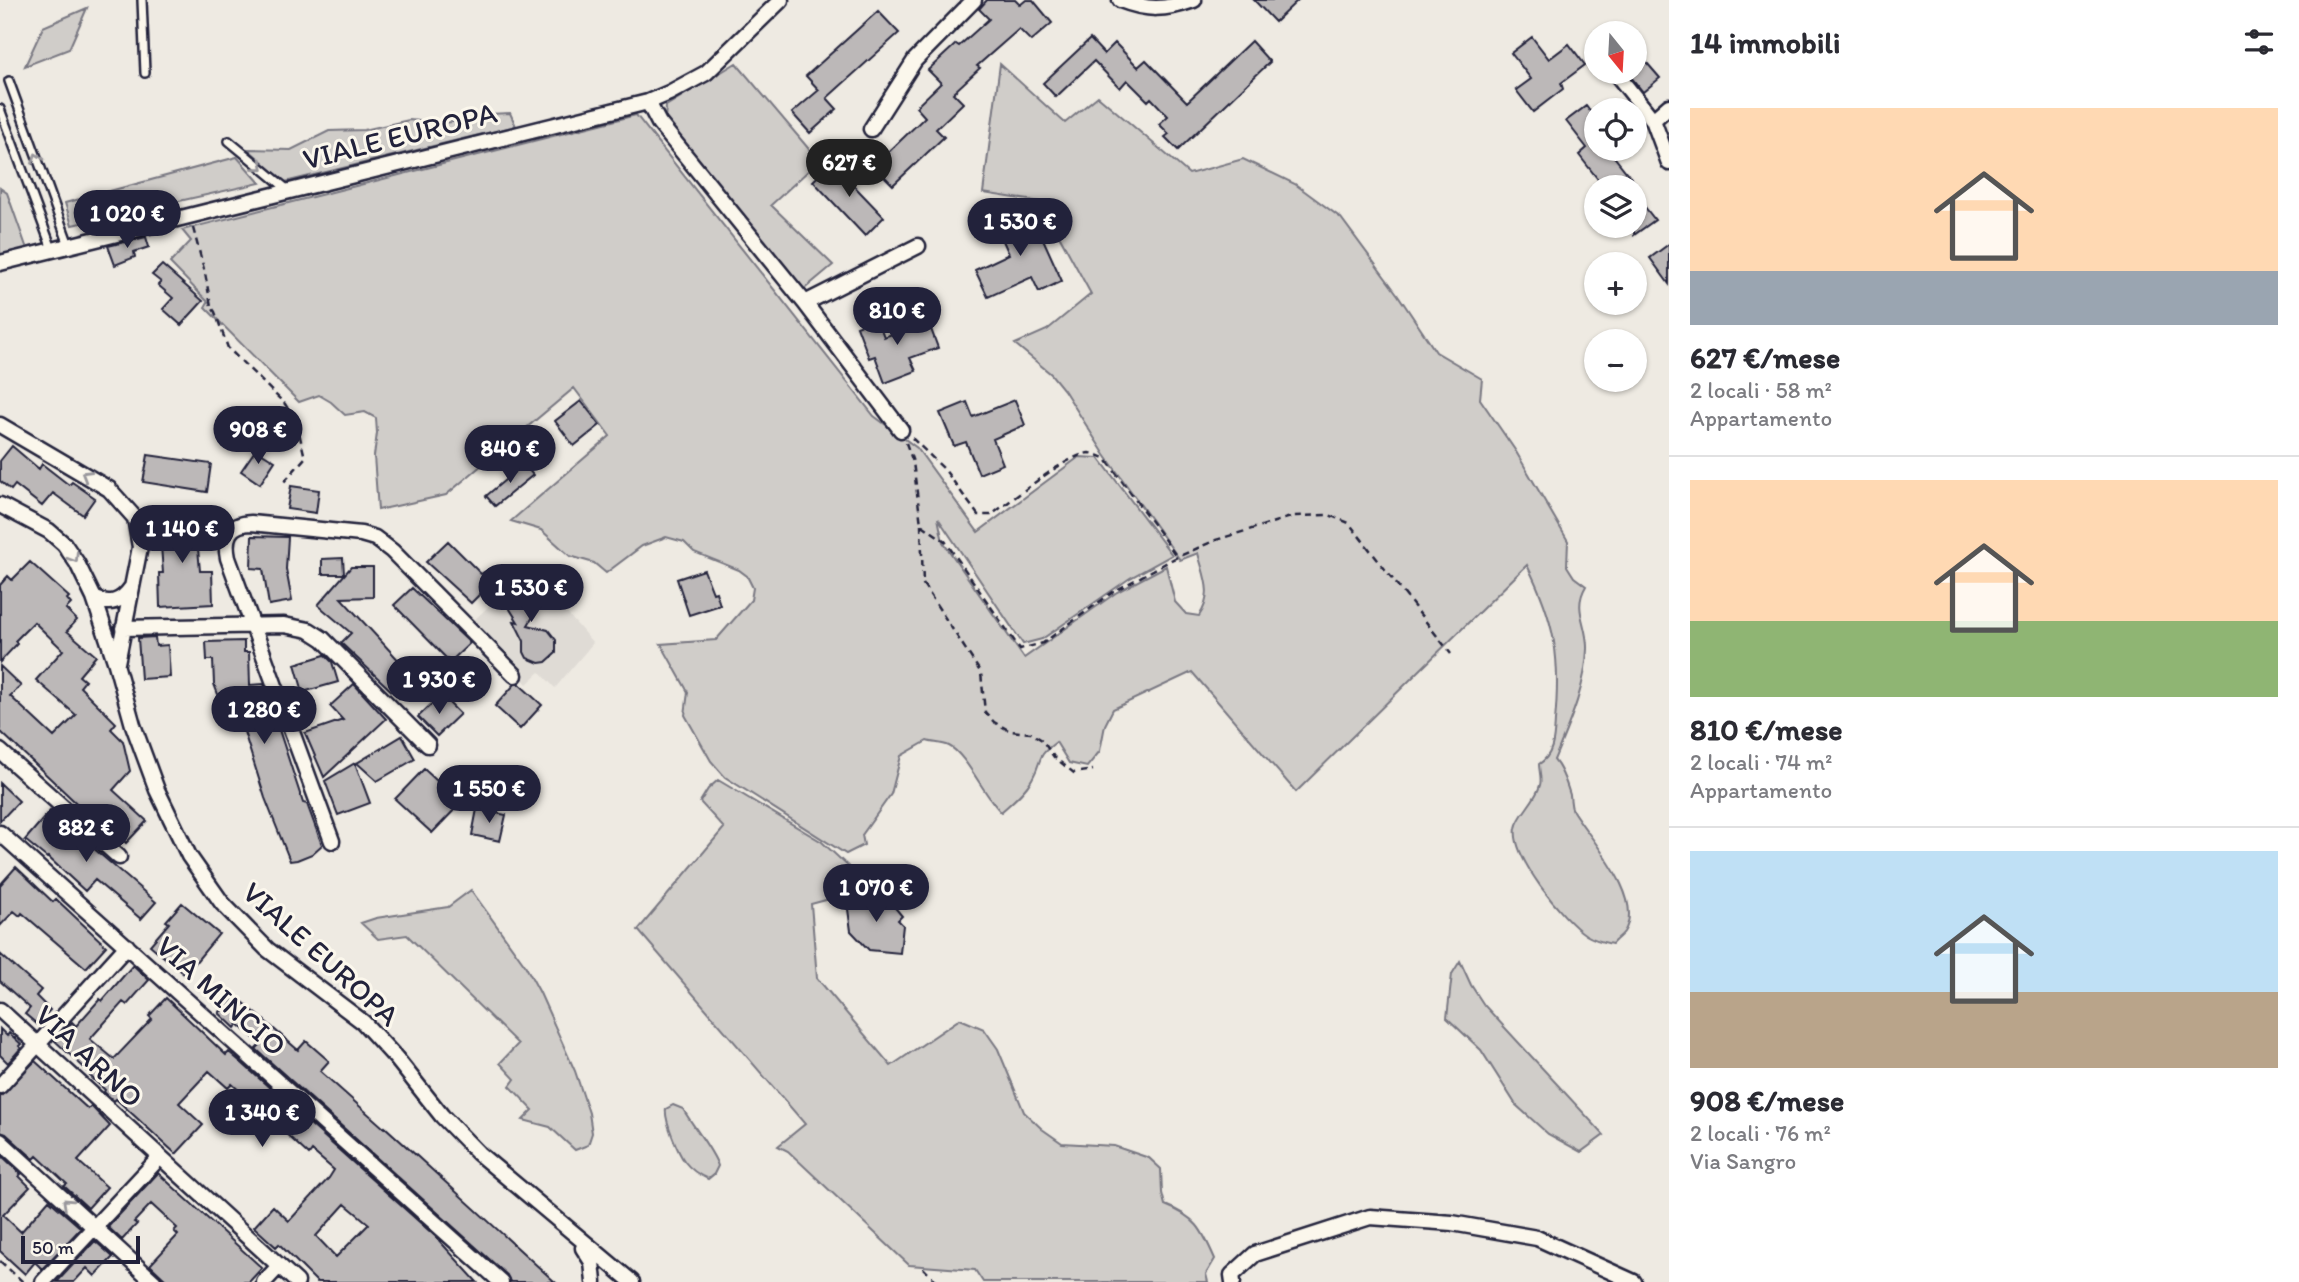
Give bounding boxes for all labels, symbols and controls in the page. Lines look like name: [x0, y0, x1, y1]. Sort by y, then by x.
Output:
north arrow: [1584, 21, 1647, 84]
map controls: [1584, 21, 1647, 392]
icon: filters: [2240, 23, 2278, 61]
text: 14 immobili: [1690, 24, 1840, 61]
street label: VIALE EUROPA: [299, 94, 501, 177]
button: locate: [1584, 98, 1647, 161]
pin: 627 €: [800, 140, 898, 199]
text: 627 €: [822, 148, 876, 176]
one-way arrow: [31, 152, 45, 164]
icon: home: [1921, 153, 2047, 279]
one-way arrow: [251, 158, 264, 170]
button: layers: [1584, 175, 1647, 238]
pin: 1 020 €: [62, 190, 192, 250]
pin: 1 530 €: [955, 198, 1085, 258]
text: 1 020 €: [90, 199, 164, 227]
text: 1 530 €: [984, 207, 1056, 235]
button: +: [1584, 252, 1647, 315]
pin: 810 €: [848, 288, 946, 347]
text: 810 €: [869, 296, 925, 324]
button: −: [1584, 329, 1647, 392]
text: 627 €/mese: [1690, 339, 1840, 376]
text: 2 locali · 58 m²: [1690, 376, 1832, 404]
text: Appartamento: [1690, 404, 1832, 432]
pin: 908 €: [209, 406, 307, 466]
text: 908 €: [229, 415, 287, 443]
pin: 840 €: [461, 426, 559, 485]
text: 840 €: [481, 434, 539, 462]
one-way arrow: [80, 470, 93, 483]
pin: 1 140 €: [117, 505, 247, 565]
text: 1 140 €: [146, 514, 218, 542]
icon: home: [1921, 525, 2047, 651]
one-way arrow: [66, 551, 79, 564]
pin: 1 530 €: [466, 564, 596, 624]
text: 1 530 €: [495, 573, 567, 601]
pin: 1 930 €: [374, 656, 504, 716]
text: 1 930 €: [403, 665, 475, 693]
pin: 1 280 €: [199, 686, 329, 746]
text: 1 280 €: [227, 695, 301, 723]
text: 810 €/mese: [1690, 711, 1843, 748]
text: 2 locali · 74 m²: [1690, 748, 1833, 776]
pin: 1 550 €: [424, 766, 554, 825]
text: 1 550 €: [453, 774, 525, 802]
text: Appartamento: [1690, 776, 1832, 804]
pin: 882 €: [37, 804, 135, 864]
text: 882 €: [58, 813, 114, 841]
pin: 1 070 €: [811, 864, 941, 924]
street label: VIALE EUROPA: [235, 873, 407, 1034]
text: 1 070 €: [839, 873, 913, 901]
icon: home: [1921, 896, 2047, 1022]
street label: VIA MINCIO: [149, 927, 294, 1064]
street label: VIA ARNO: [27, 996, 151, 1115]
text: 908 €/mese: [1690, 1082, 1844, 1119]
pin: 1 340 €: [197, 1090, 327, 1149]
text: 1 340 €: [225, 1098, 299, 1126]
text: 2 locali · 76 m²: [1690, 1119, 1831, 1147]
text: Via Sangro: [1690, 1147, 1796, 1175]
one-way arrow: [62, 1199, 75, 1211]
scale bar: [21, 1233, 140, 1265]
text: 50 m: [32, 1236, 74, 1259]

